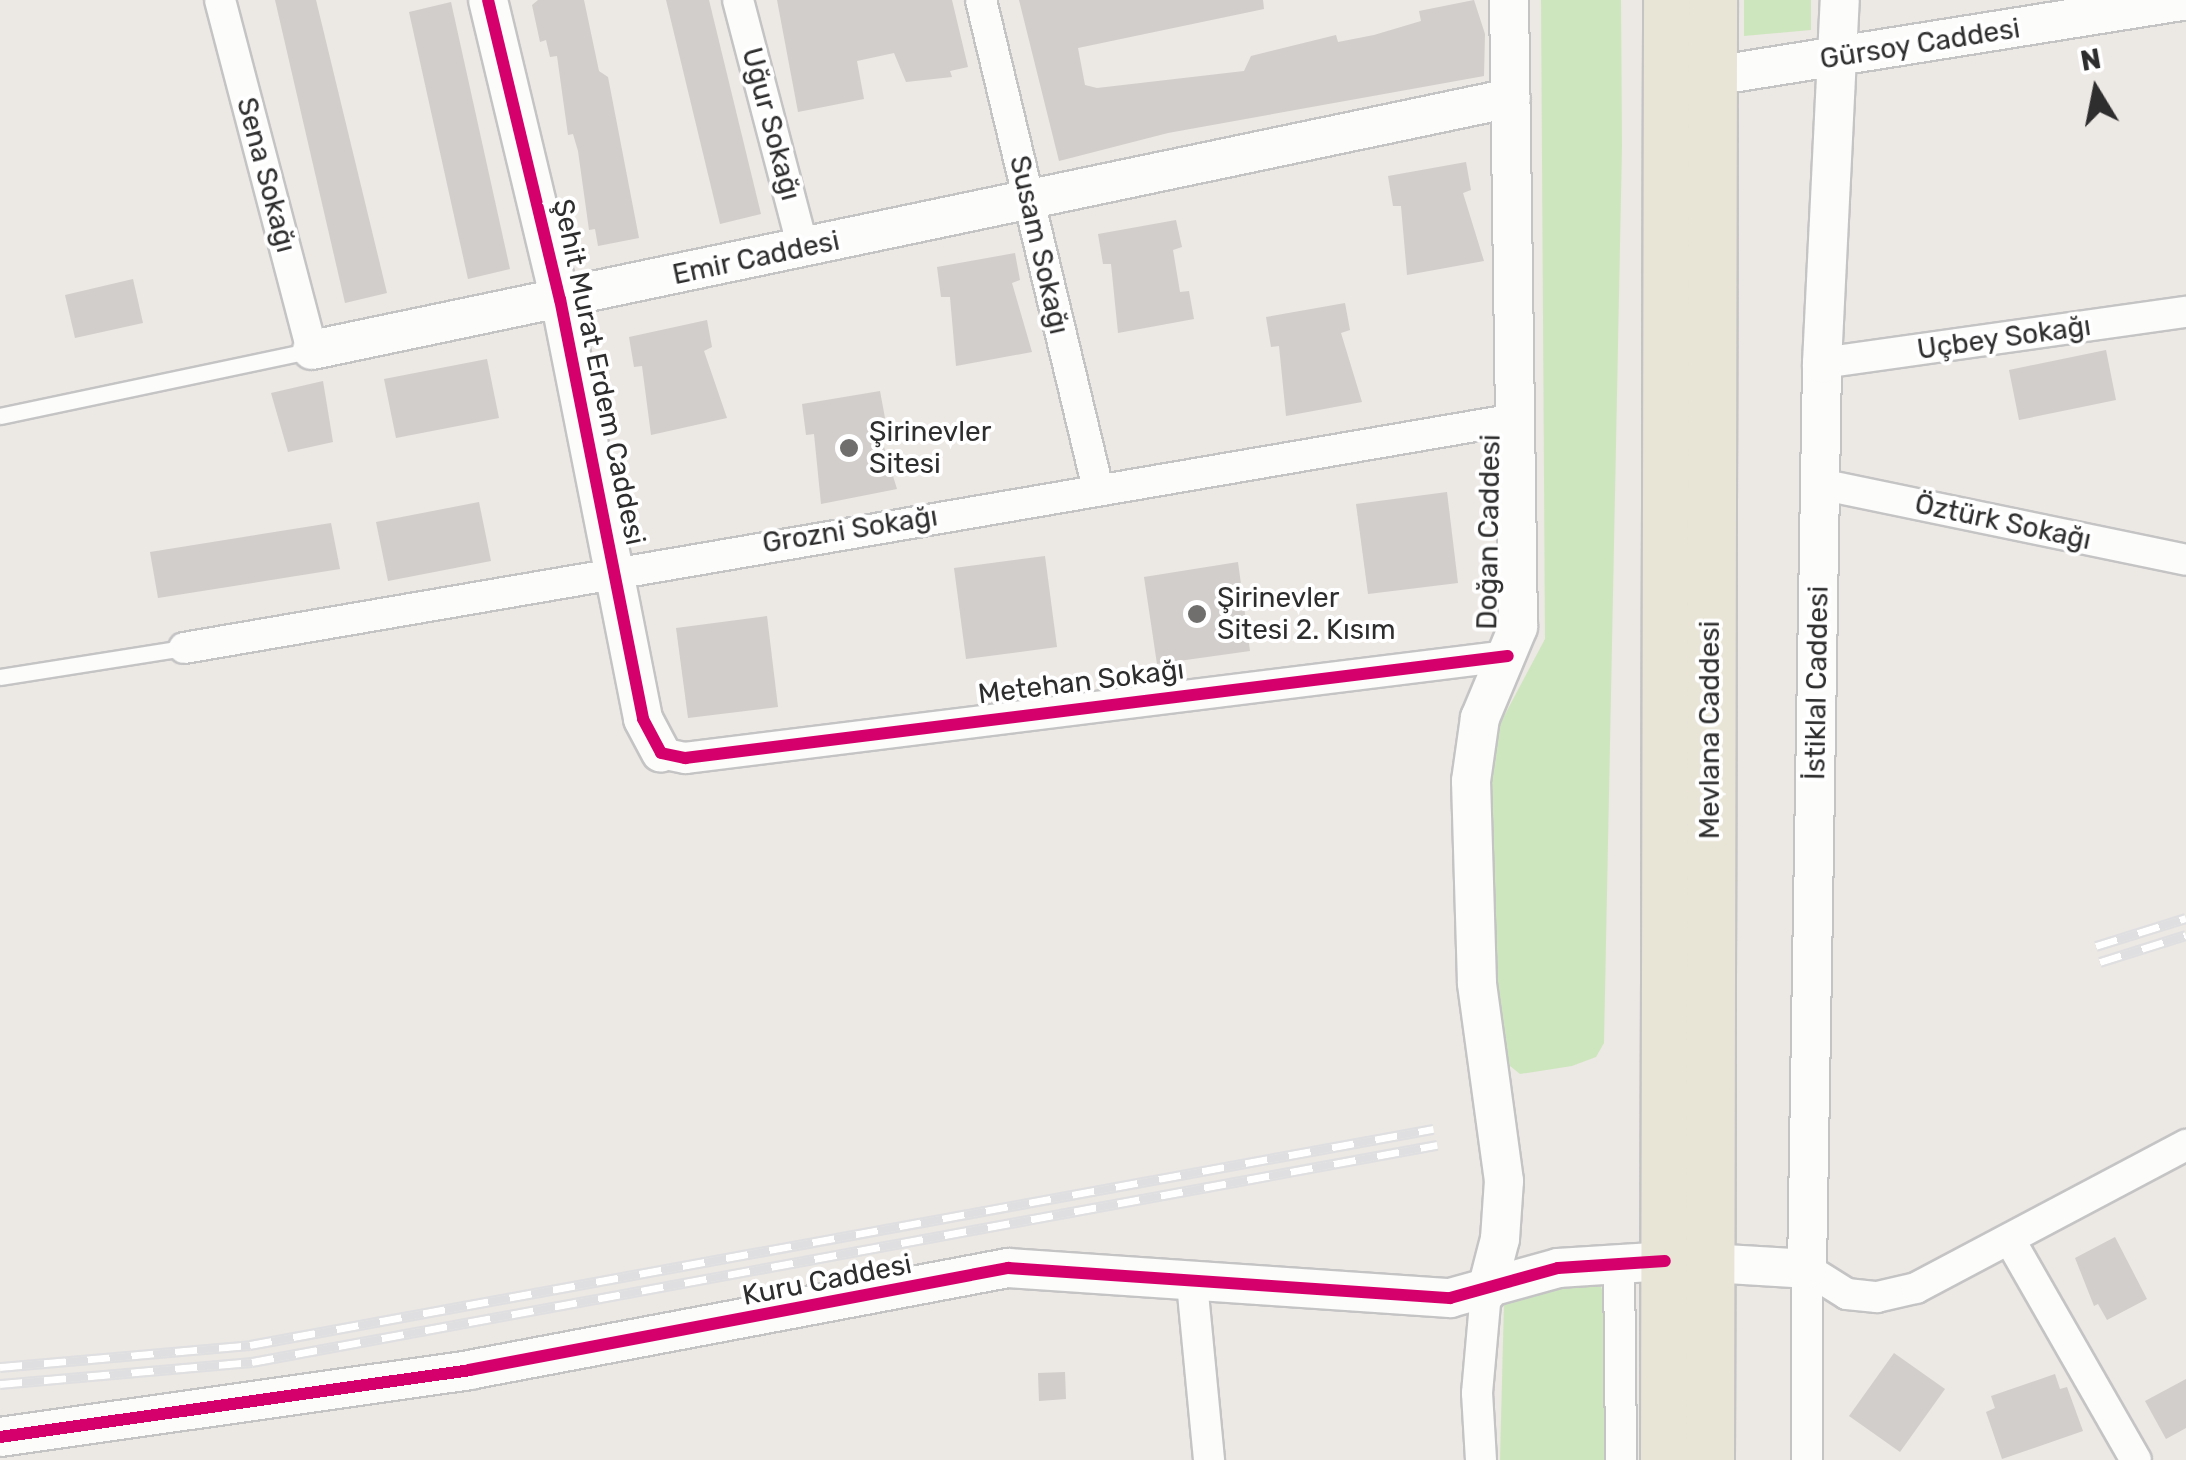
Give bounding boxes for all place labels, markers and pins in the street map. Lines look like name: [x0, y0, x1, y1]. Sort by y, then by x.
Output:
place label: Şirinevler Sitesi: [869, 415, 991, 481]
marker: Şirinevler Sitesi: [838, 437, 860, 459]
place label: Şirinevler Sitesi 2. Kısım: [1217, 581, 1396, 647]
marker: Şirinevler Sitesi 2. Kısım: [1186, 603, 1208, 625]

